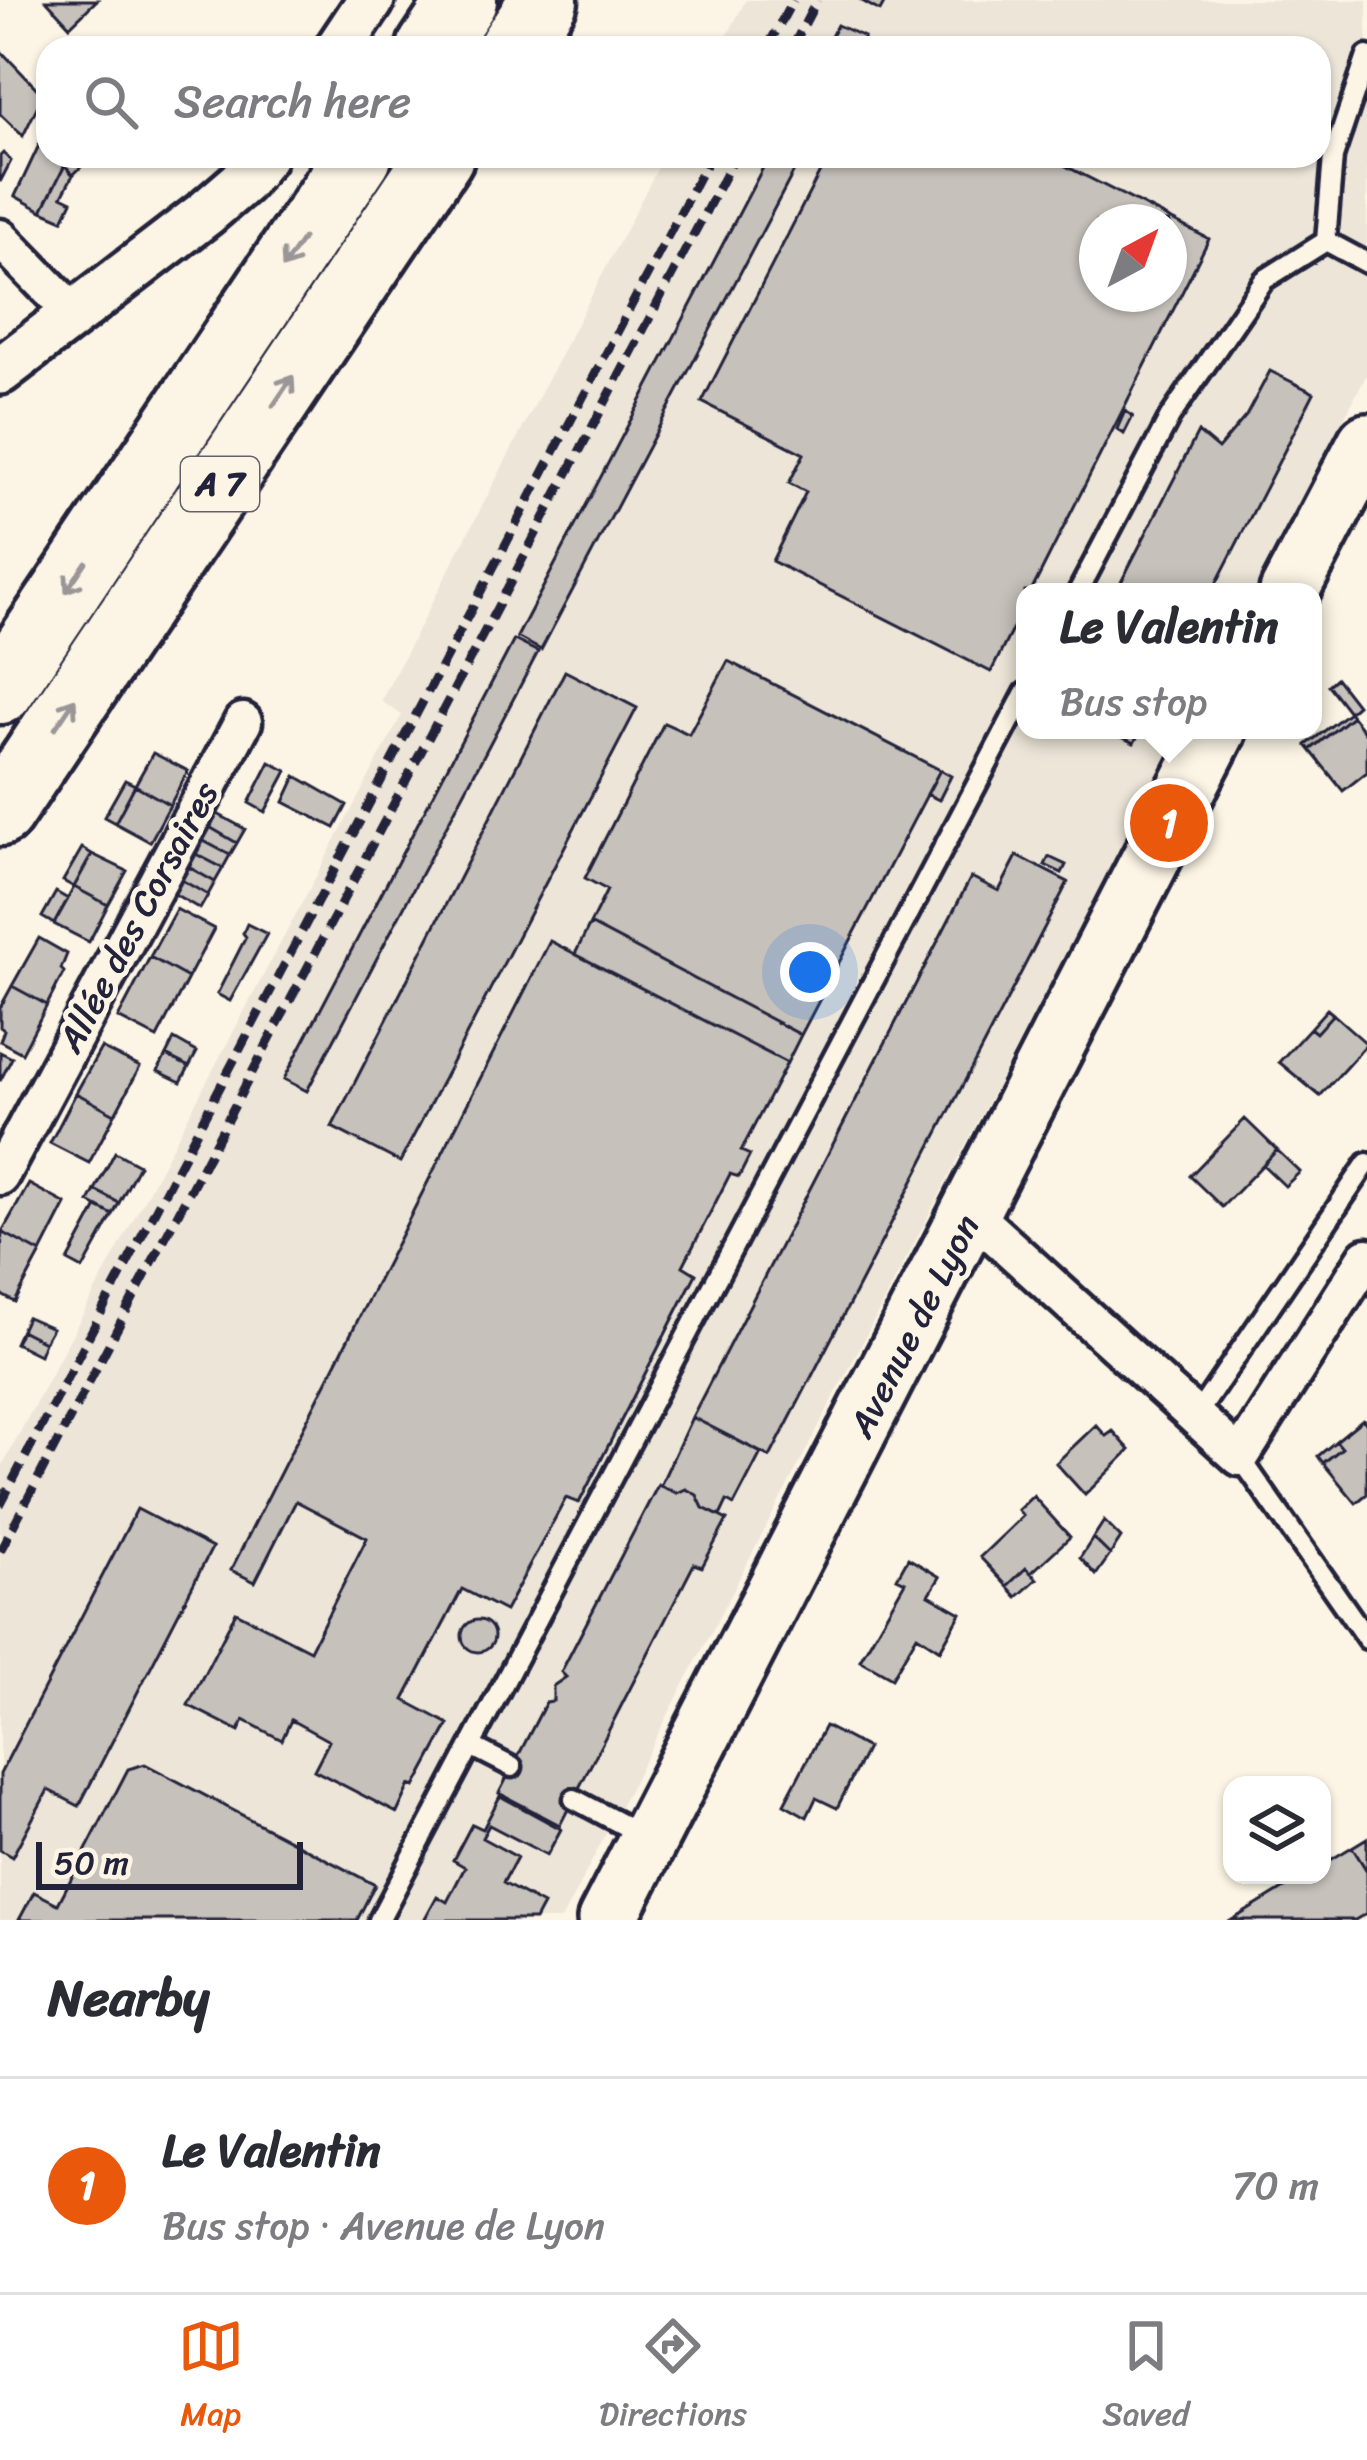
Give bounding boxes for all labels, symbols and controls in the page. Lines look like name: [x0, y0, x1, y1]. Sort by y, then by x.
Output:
search box: [36, 36, 1331, 168]
text: Search here: [174, 62, 411, 142]
icon: search: [78, 69, 144, 135]
north arrow: [1079, 204, 1187, 312]
one-way arrow: [281, 236, 306, 269]
one-way arrow: [270, 374, 295, 408]
road number: A 7: [181, 457, 259, 511]
one-way arrow: [63, 559, 88, 593]
popup: [1016, 583, 1322, 739]
text: Le Valentin: [1060, 587, 1278, 667]
text: Bus stop: [1060, 667, 1207, 736]
one-way arrow: [53, 698, 78, 732]
street label: Allée des Corsaires: [39, 769, 237, 1066]
pin: 1: [1130, 778, 1208, 868]
your location: [780, 942, 840, 1002]
street label: Avenue de Lyon: [830, 1203, 998, 1450]
map controls: [1223, 1776, 1331, 1884]
button: layers: [1223, 1776, 1331, 1884]
text: 50 m: [54, 1834, 129, 1892]
scale bar: [36, 1836, 303, 1889]
text: Nearby: [48, 1953, 209, 2043]
text: Le Valentin: [162, 2111, 381, 2191]
text: 1: [79, 2151, 95, 2220]
text: 70 m: [1232, 2151, 1319, 2220]
text: Bus stop · Avenue de Lyon: [162, 2191, 605, 2260]
tab: Map: [178, 2313, 244, 2443]
tab: Directions: [599, 2313, 747, 2443]
tab: Saved: [1102, 2313, 1189, 2443]

